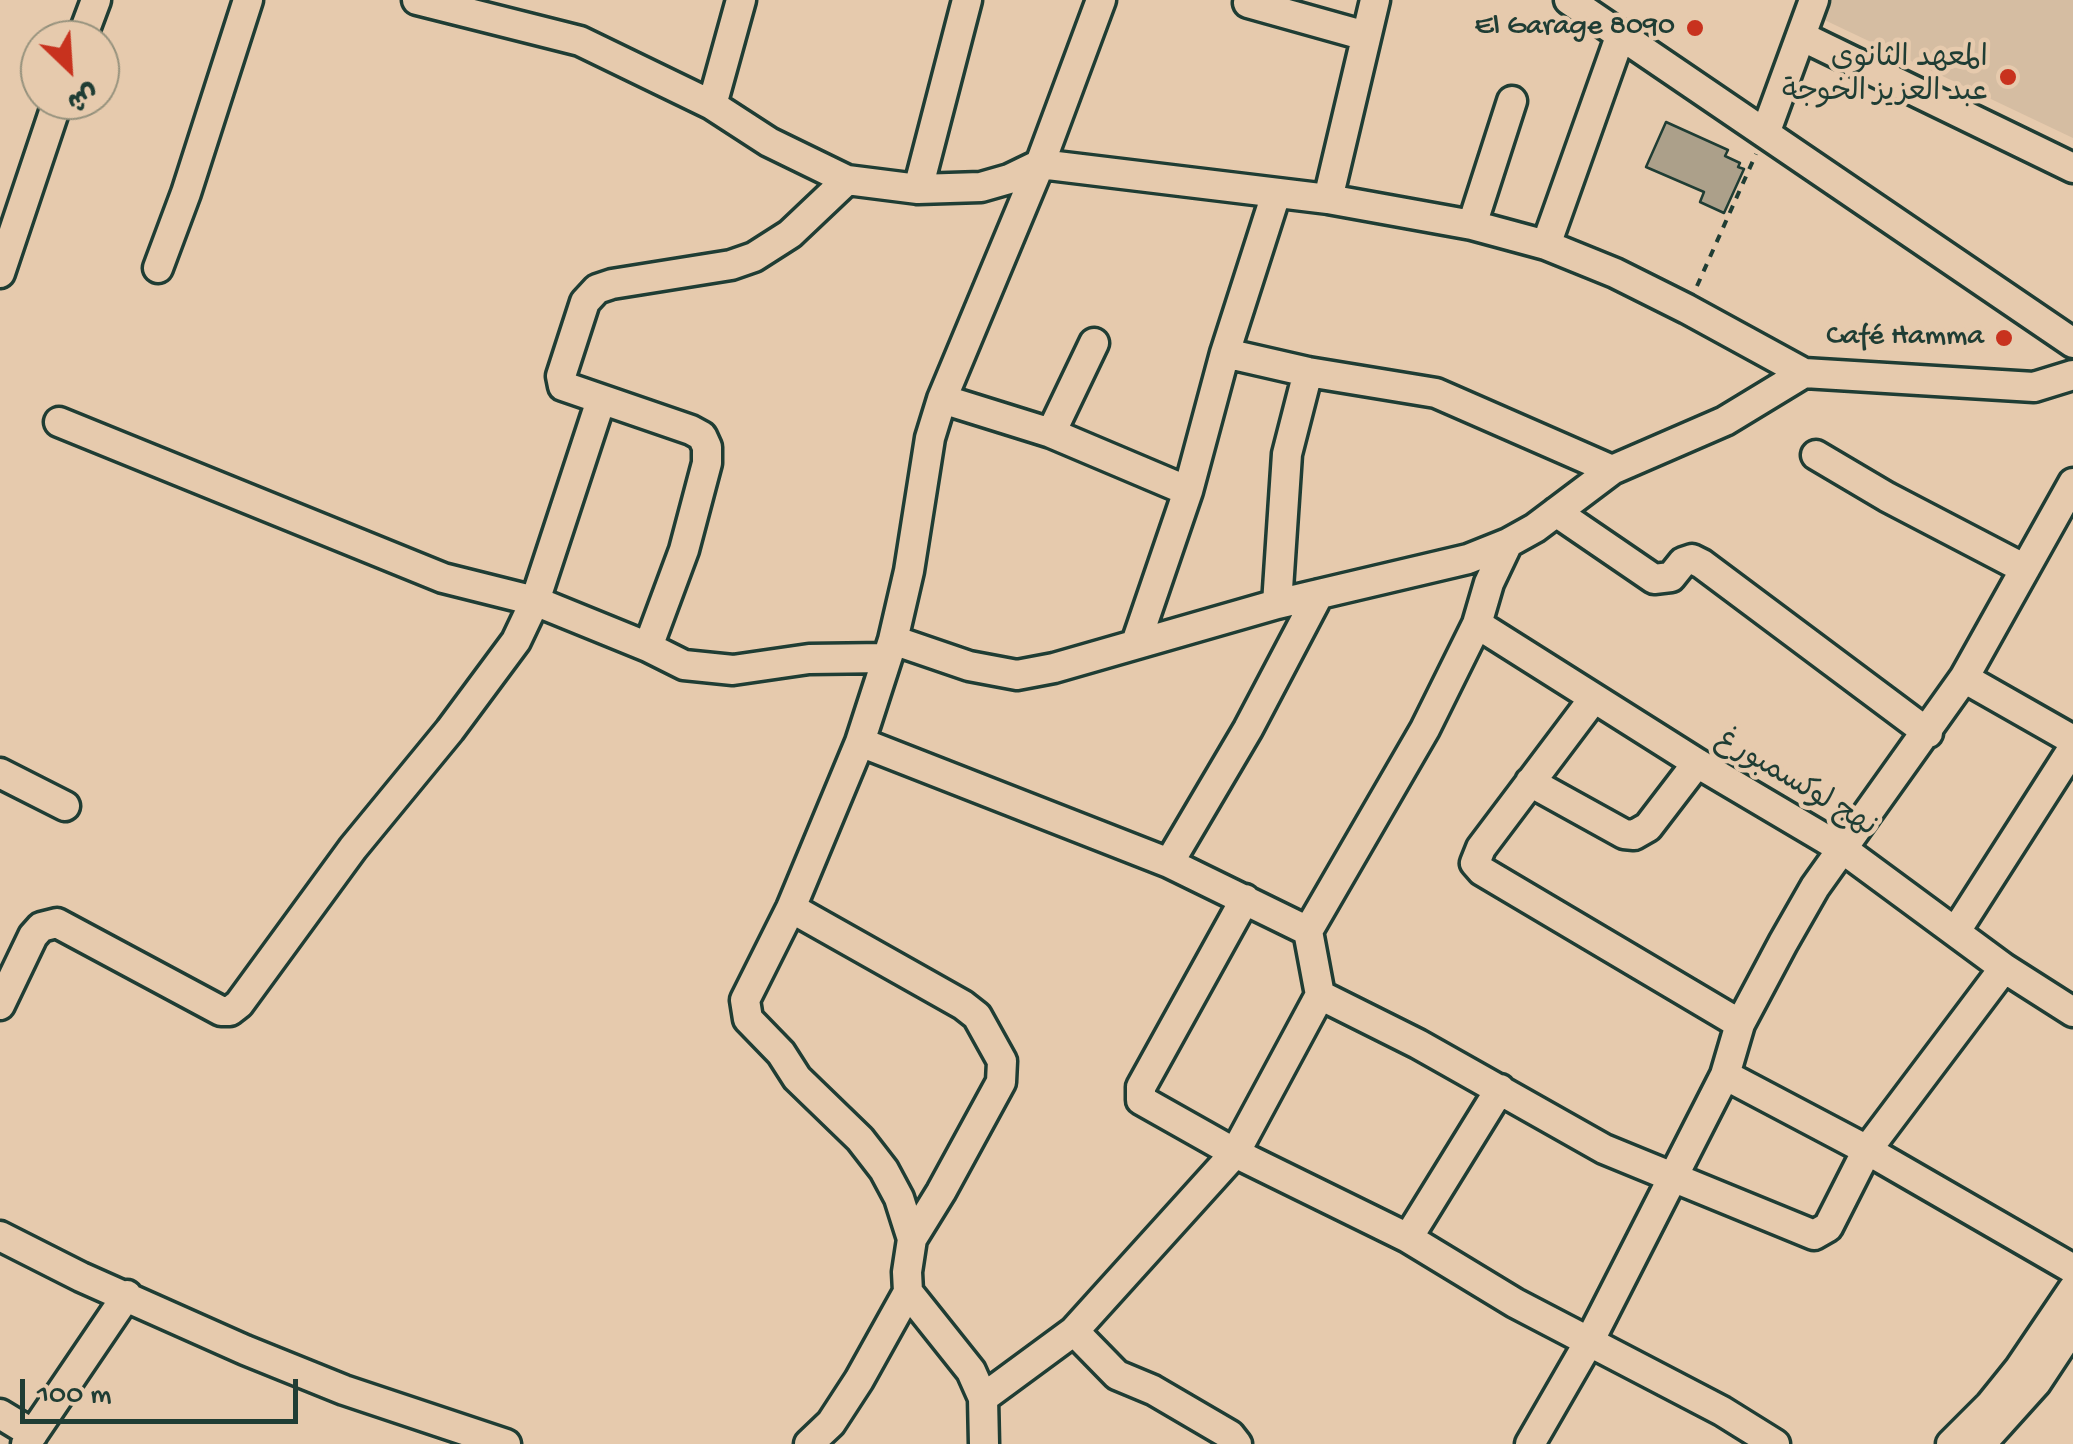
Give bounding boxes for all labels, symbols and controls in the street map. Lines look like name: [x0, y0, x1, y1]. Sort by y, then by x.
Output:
place label: El Garage 8090: [1475, 10, 1675, 46]
marker: El Garage 8090: [1684, 17, 1706, 39]
north arrow: [20, 20, 120, 120]
place label: المعهد الثانوي عبد العزيز الخوجة: [1782, 42, 1988, 112]
marker: المعهد الثانوي عبد العزيز الخوجة: [1997, 66, 2019, 88]
text: ش: [61, 74, 103, 117]
place label: Café Hamma: [1826, 320, 1984, 356]
marker: Café Hamma: [1993, 327, 2015, 349]
street label: نهج لوكسمبورغ: [1708, 723, 1882, 847]
scale bar: [25, 1359, 302, 1421]
text: 100 m: [37, 1379, 112, 1414]

